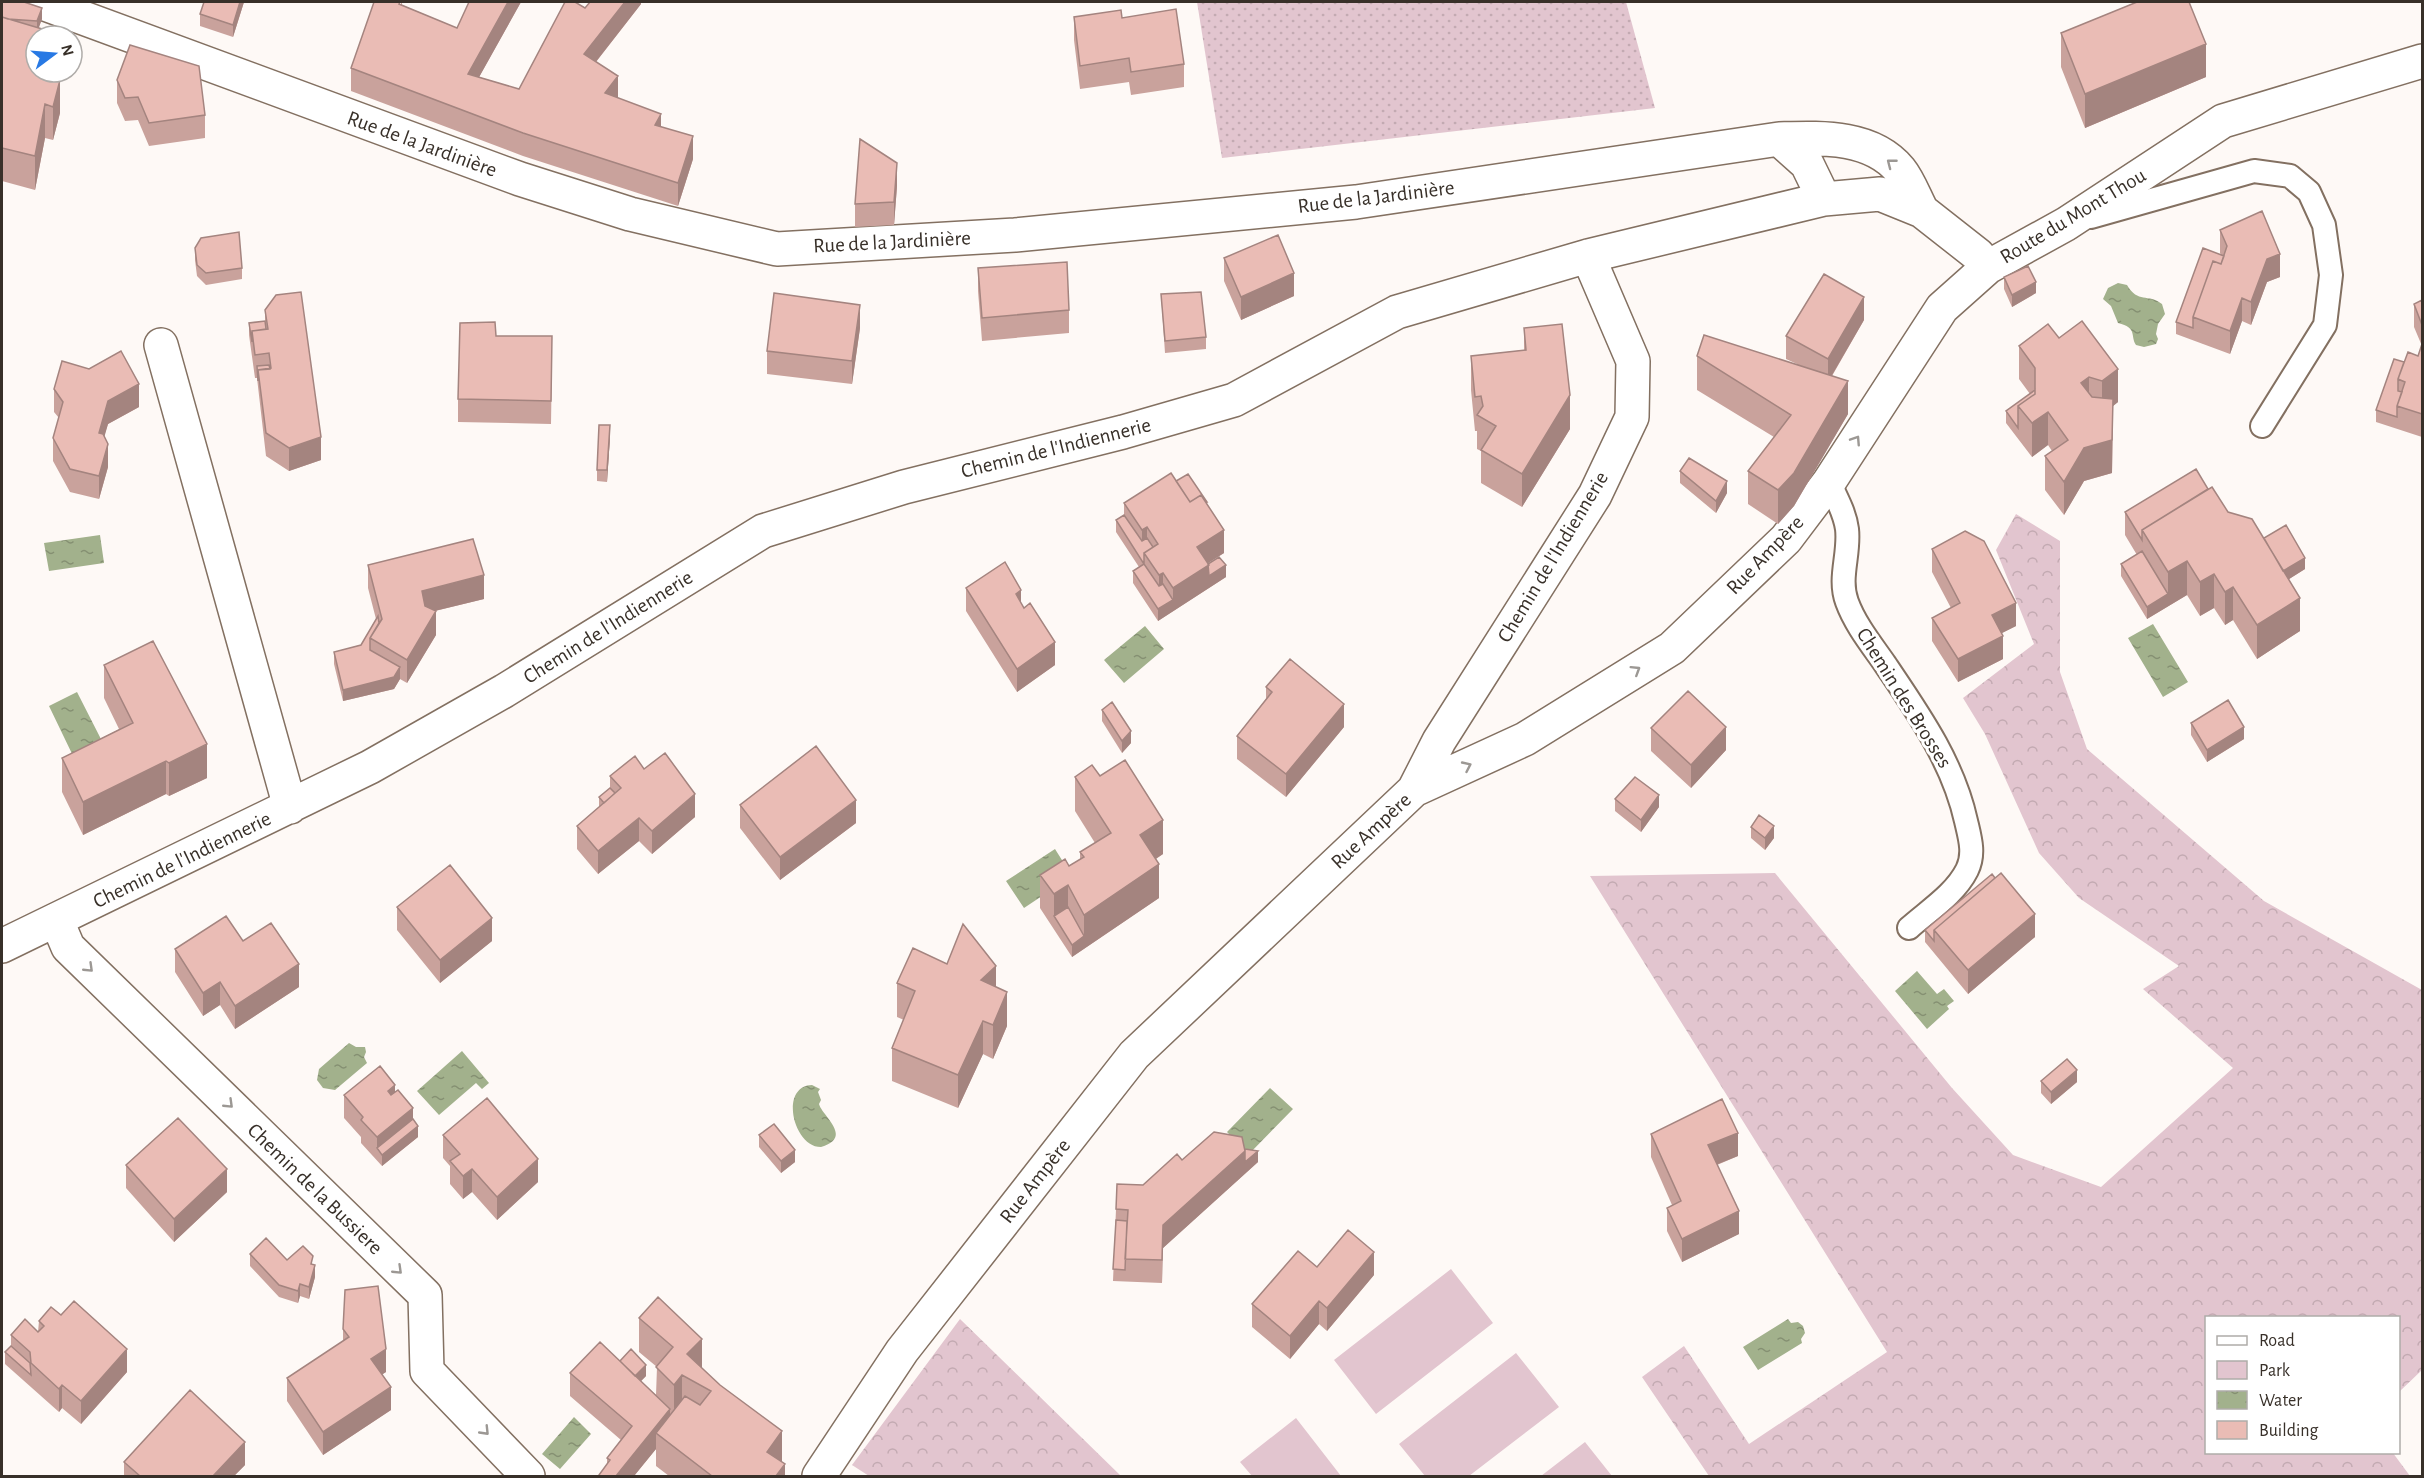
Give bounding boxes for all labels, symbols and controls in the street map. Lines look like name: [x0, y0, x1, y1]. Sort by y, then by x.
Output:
north arrow: [24, 24, 84, 84]
text: N: [58, 43, 77, 58]
street label: Rue de la Jardinière: [344, 107, 500, 181]
one-way arrow: [1886, 159, 1897, 170]
street label: Route du Mont Thou: [1997, 164, 2150, 268]
street label: Rue de la Jardinière: [1296, 177, 1456, 217]
street label: Rue de la Jardinière: [813, 227, 971, 257]
street label: Chemin de l'Indiennerie: [959, 414, 1153, 482]
one-way arrow: [1849, 436, 1861, 446]
street label: Chemin de l'Indiennerie: [1494, 468, 1612, 646]
street label: Rue Ampère: [1722, 512, 1808, 598]
street label: Chemin de l'Indiennerie: [520, 566, 696, 688]
street label: Chemin des Brosses: [1853, 624, 1955, 772]
one-way arrow: [1630, 667, 1641, 678]
one-way arrow: [1460, 761, 1471, 773]
street label: Rue Ampère: [1327, 789, 1415, 873]
street label: Chemin de l'Indiennerie: [90, 808, 274, 912]
one-way arrow: [83, 961, 93, 972]
one-way arrow: [221, 1097, 232, 1108]
street label: Chemin de la Bussiere: [243, 1119, 387, 1259]
street label: Rue Ampère: [996, 1135, 1074, 1227]
one-way arrow: [391, 1262, 402, 1273]
legend: [2205, 1316, 2400, 1454]
text: Road: [2259, 1332, 2295, 1350]
text: Park: [2259, 1362, 2291, 1380]
text: Water: [2259, 1392, 2302, 1410]
text: Building: [2259, 1422, 2319, 1440]
one-way arrow: [477, 1423, 488, 1434]

